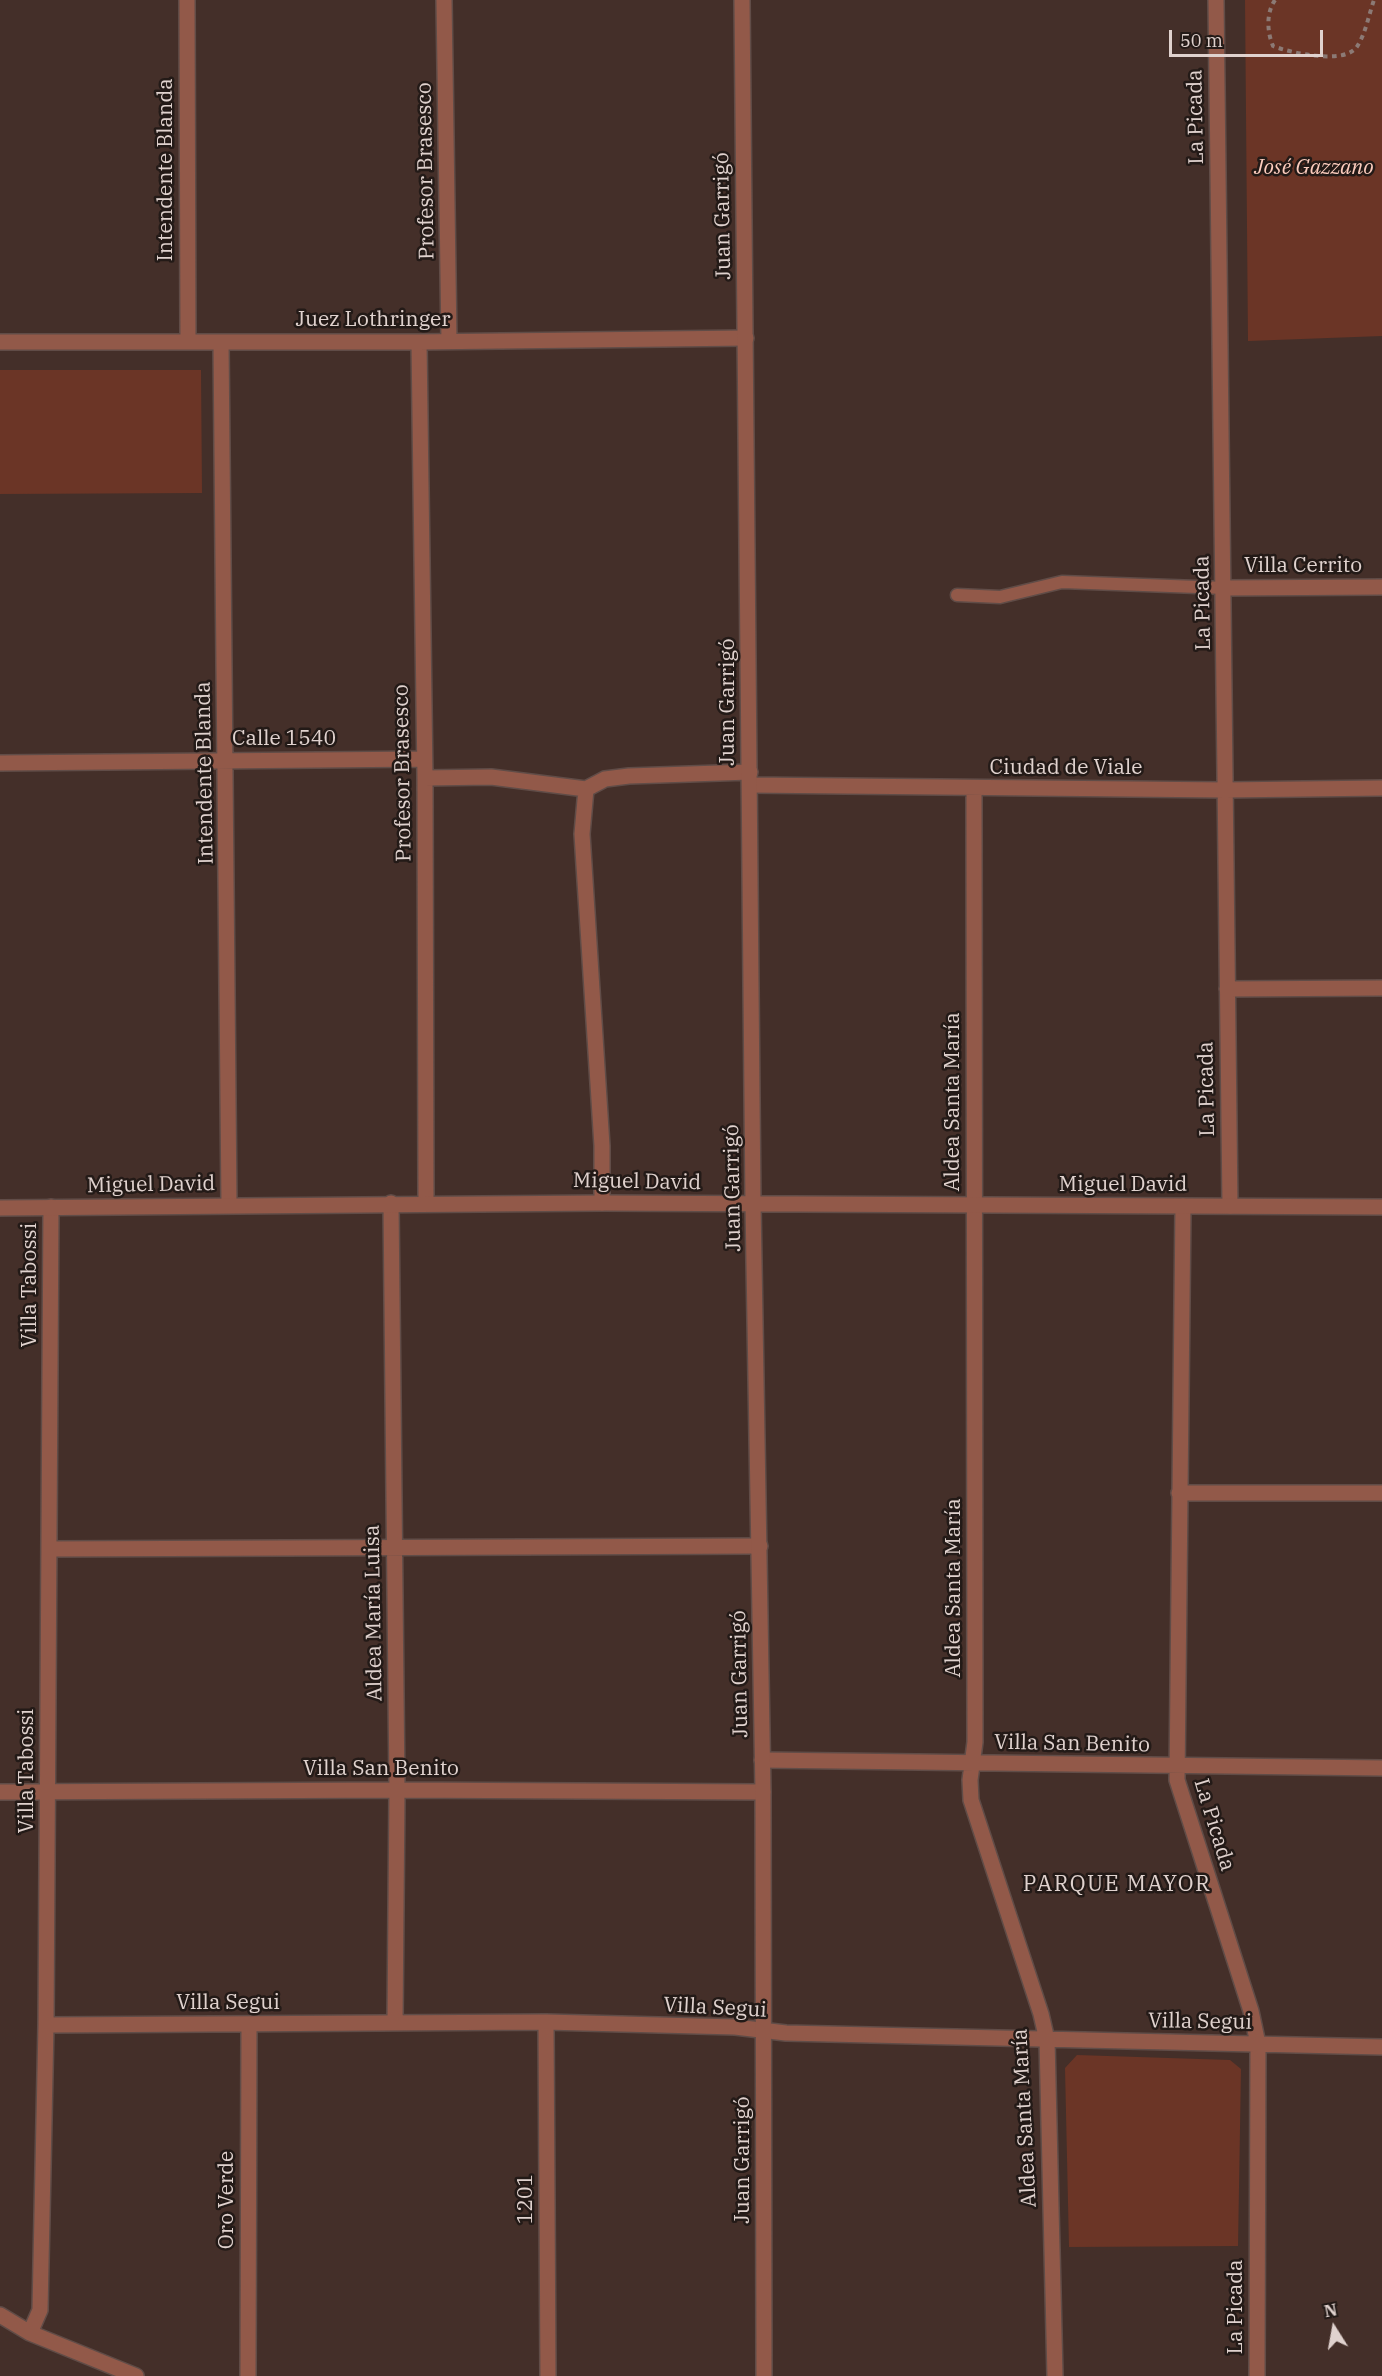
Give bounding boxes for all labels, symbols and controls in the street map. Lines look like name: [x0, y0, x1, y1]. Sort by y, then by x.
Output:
scale bar: [1172, 18, 1326, 56]
text: 50 m: [1180, 29, 1223, 52]
street label: La Picada: [1183, 69, 1209, 165]
street label: Intendente Blanda: [153, 78, 179, 262]
street label: Profesor Brasesco: [412, 82, 440, 260]
street label: Juan Garrigó: [709, 152, 737, 280]
park label: José Gazzano: [1254, 155, 1374, 181]
street label: Juez Lothringer: [295, 307, 451, 333]
street label: Villa Cerrito: [1244, 553, 1362, 579]
street label: La Picada: [1190, 555, 1216, 651]
street label: Juan Garrigó: [715, 638, 741, 766]
street label: Intendente Blanda: [191, 681, 219, 865]
street label: Profesor Brasesco: [389, 684, 417, 862]
street label: Calle 1540: [232, 726, 336, 752]
street label: Ciudad de Viale: [989, 755, 1143, 781]
street label: Aldea Santa María: [940, 1012, 966, 1192]
street label: La Picada: [1194, 1041, 1220, 1137]
street label: Juan Garrigó: [719, 1124, 747, 1252]
street label: Miguel David: [573, 1168, 701, 1196]
street label: Miguel David: [87, 1171, 215, 1199]
street label: Miguel David: [1059, 1172, 1187, 1198]
street label: Villa Tabossi: [17, 1223, 43, 1347]
street label: Aldea Santa María: [941, 1498, 967, 1678]
street label: Aldea María Luisa: [360, 1524, 388, 1702]
street label: Juan Garrigó: [726, 1610, 754, 1738]
street label: Villa Tabossi: [14, 1709, 40, 1833]
street label: Villa San Benito: [994, 1730, 1150, 1758]
street label: Villa San Benito: [303, 1756, 459, 1782]
street label: La Picada: [1188, 1776, 1240, 1874]
district label: PARQUE MAYOR: [1023, 1872, 1211, 1898]
street label: Villa Segui: [176, 1990, 280, 2016]
street label: Villa Segui: [663, 1993, 767, 2023]
street label: Villa Segui: [1148, 2008, 1252, 2036]
street label: Aldea Santa María: [1008, 2028, 1042, 2208]
street label: Juan Garrigó: [730, 2096, 756, 2224]
street label: Oro Verde: [214, 2151, 240, 2249]
street label: 1201: [513, 2174, 539, 2224]
street label: La Picada: [1223, 2259, 1249, 2355]
north arrow: [1304, 2298, 1364, 2358]
text: N: [1322, 2299, 1339, 2321]

